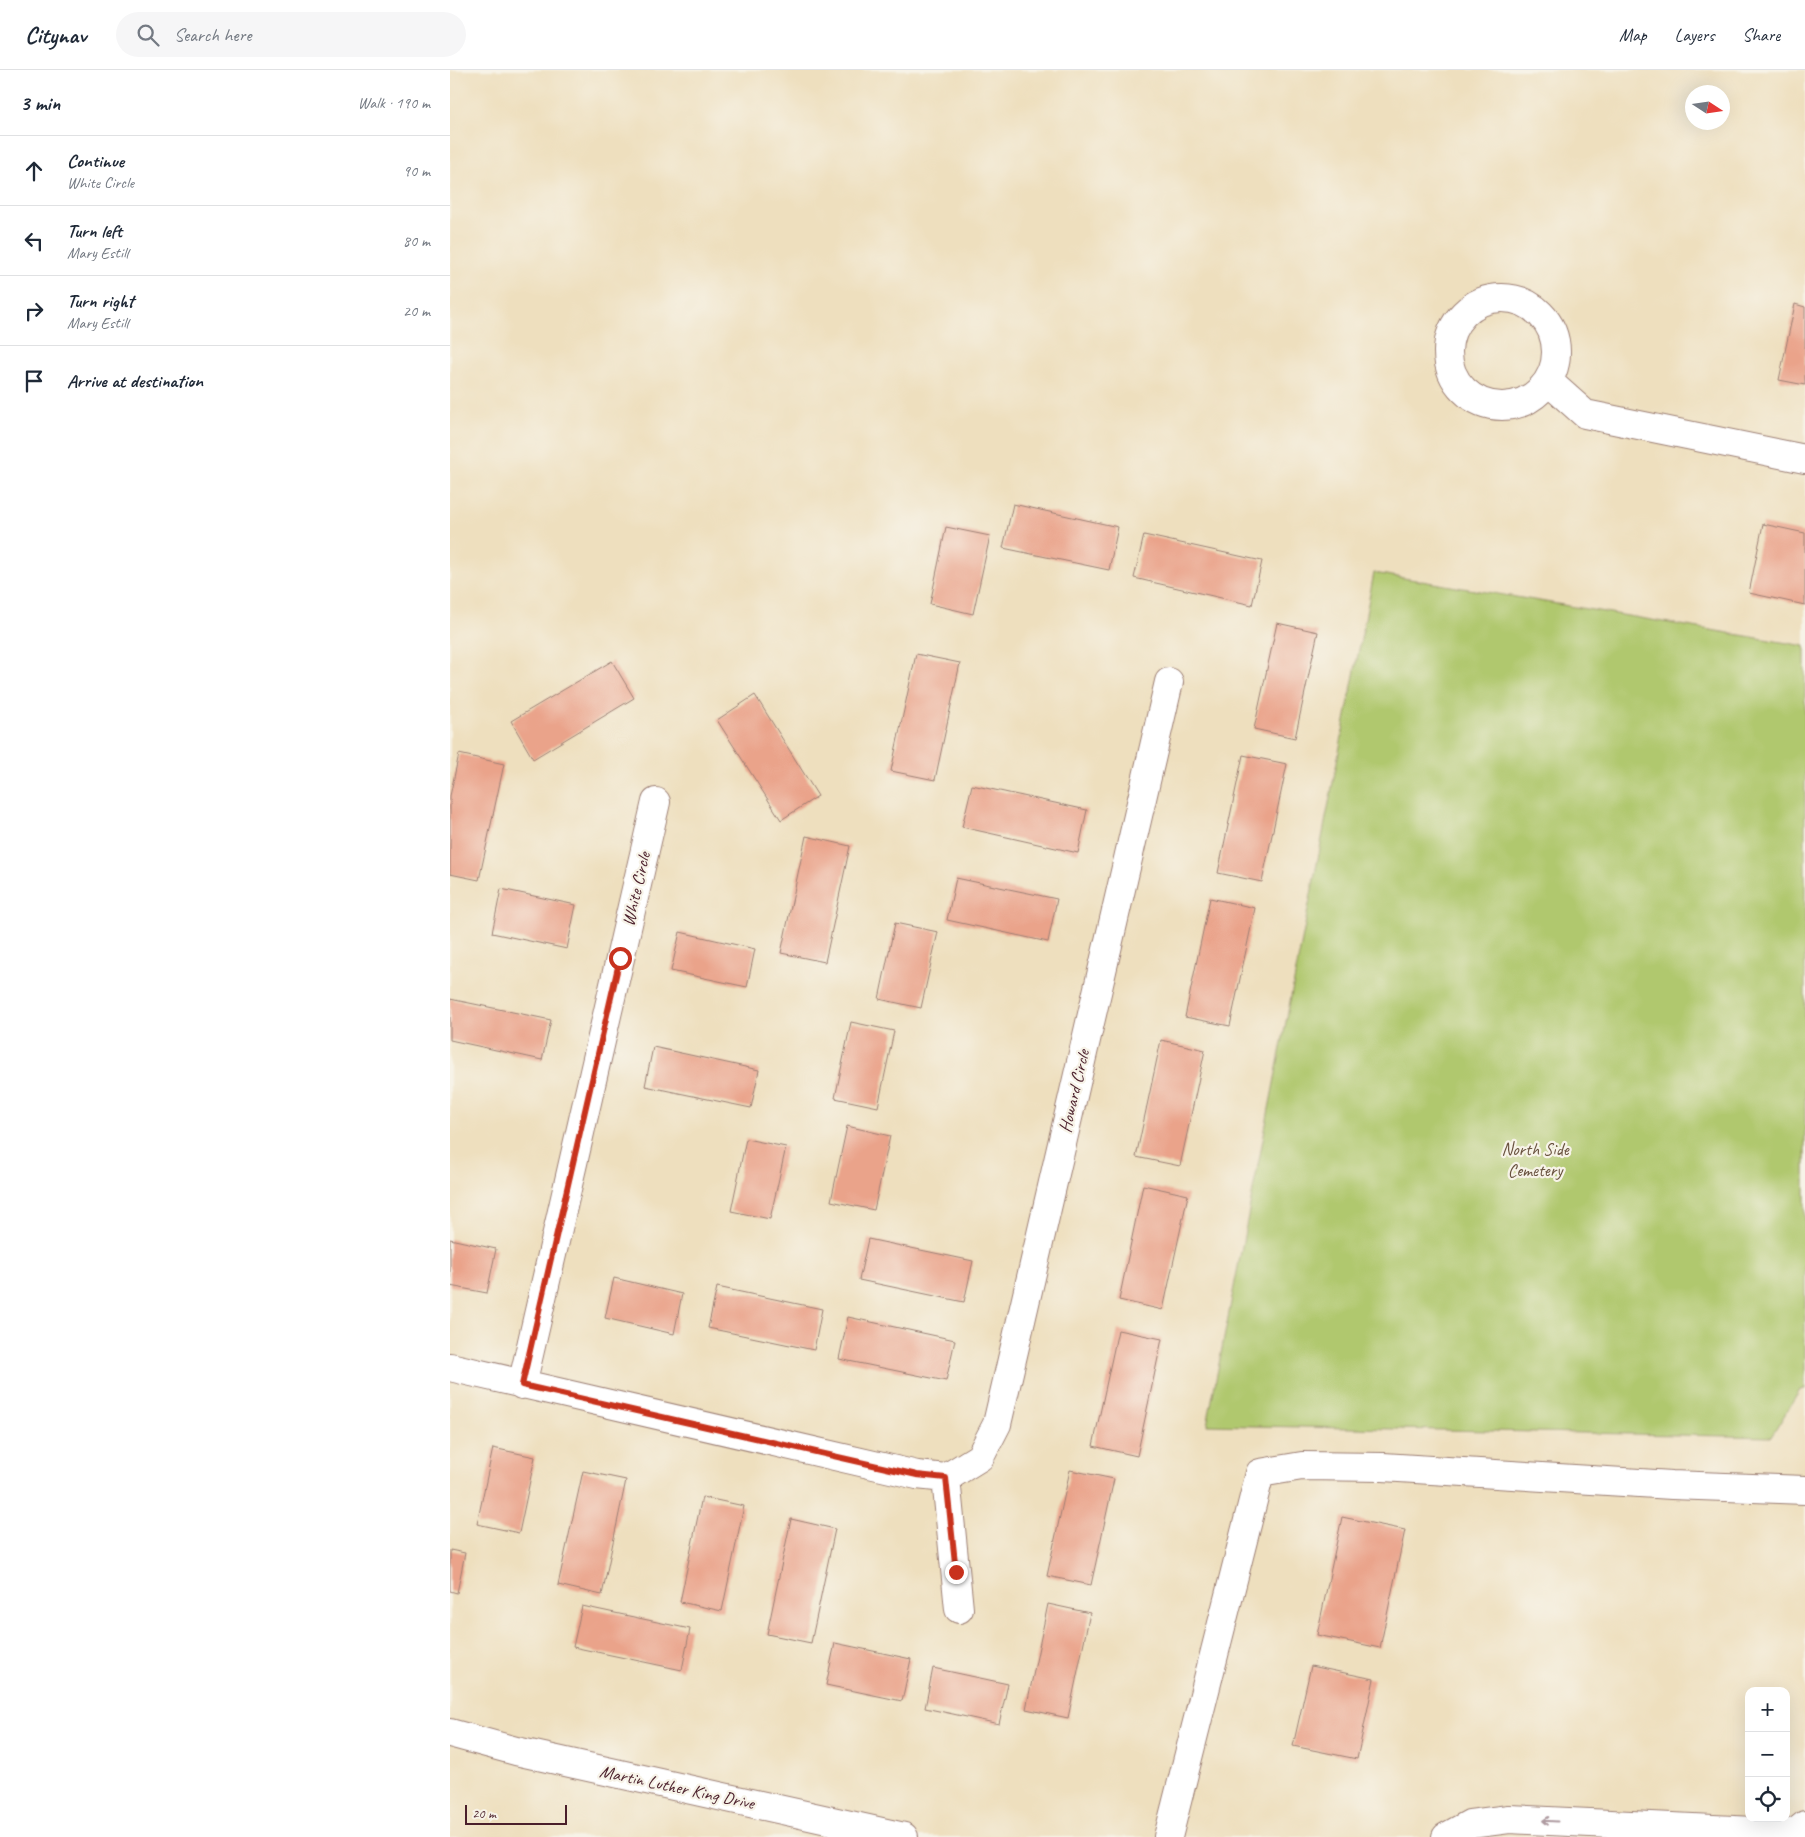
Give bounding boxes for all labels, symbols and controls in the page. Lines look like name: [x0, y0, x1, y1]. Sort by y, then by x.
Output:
search box: [116, 12, 466, 57]
text: Citynav: [25, 20, 86, 50]
icon: search: [134, 21, 162, 49]
text: Search here: [174, 23, 251, 47]
text: Map: [1619, 24, 1647, 46]
text: Layers: [1675, 24, 1714, 46]
text: Share: [1742, 24, 1780, 46]
north arrow: [1685, 85, 1730, 130]
text: 3 min: [20, 90, 60, 116]
text: Walk · 190 m: [358, 93, 430, 113]
text: Continue: [67, 149, 124, 173]
icon: ahead: [20, 157, 48, 185]
text: 90 m: [403, 161, 430, 181]
text: White Circle: [67, 173, 134, 193]
text: Turn left: [67, 219, 122, 243]
icon: left: [20, 227, 48, 255]
text: 80 m: [403, 231, 430, 251]
text: Mary Estill: [67, 243, 128, 263]
text: Turn right: [67, 289, 134, 313]
icon: right: [20, 297, 48, 325]
text: 20 m: [403, 301, 430, 321]
text: Mary Estill: [67, 313, 128, 333]
icon: arrive: [20, 367, 48, 395]
text: Arrive at destination: [67, 369, 203, 393]
street label: White Circle: [617, 849, 655, 928]
route start: [609, 947, 632, 970]
street label: Howard Circle: [1054, 1046, 1094, 1135]
park label: North Side Cemetery: [1501, 1138, 1570, 1181]
route end: [945, 1561, 968, 1584]
map controls: [1745, 1687, 1790, 1822]
button: +: [1745, 1687, 1790, 1732]
button: −: [1745, 1732, 1790, 1777]
street label: Martin Luther King Drive: [598, 1760, 757, 1814]
button: locate: [1745, 1777, 1790, 1822]
scale bar: [465, 1802, 568, 1825]
text: 20 m: [472, 1805, 496, 1822]
one-way arrow: [1542, 1816, 1558, 1825]

